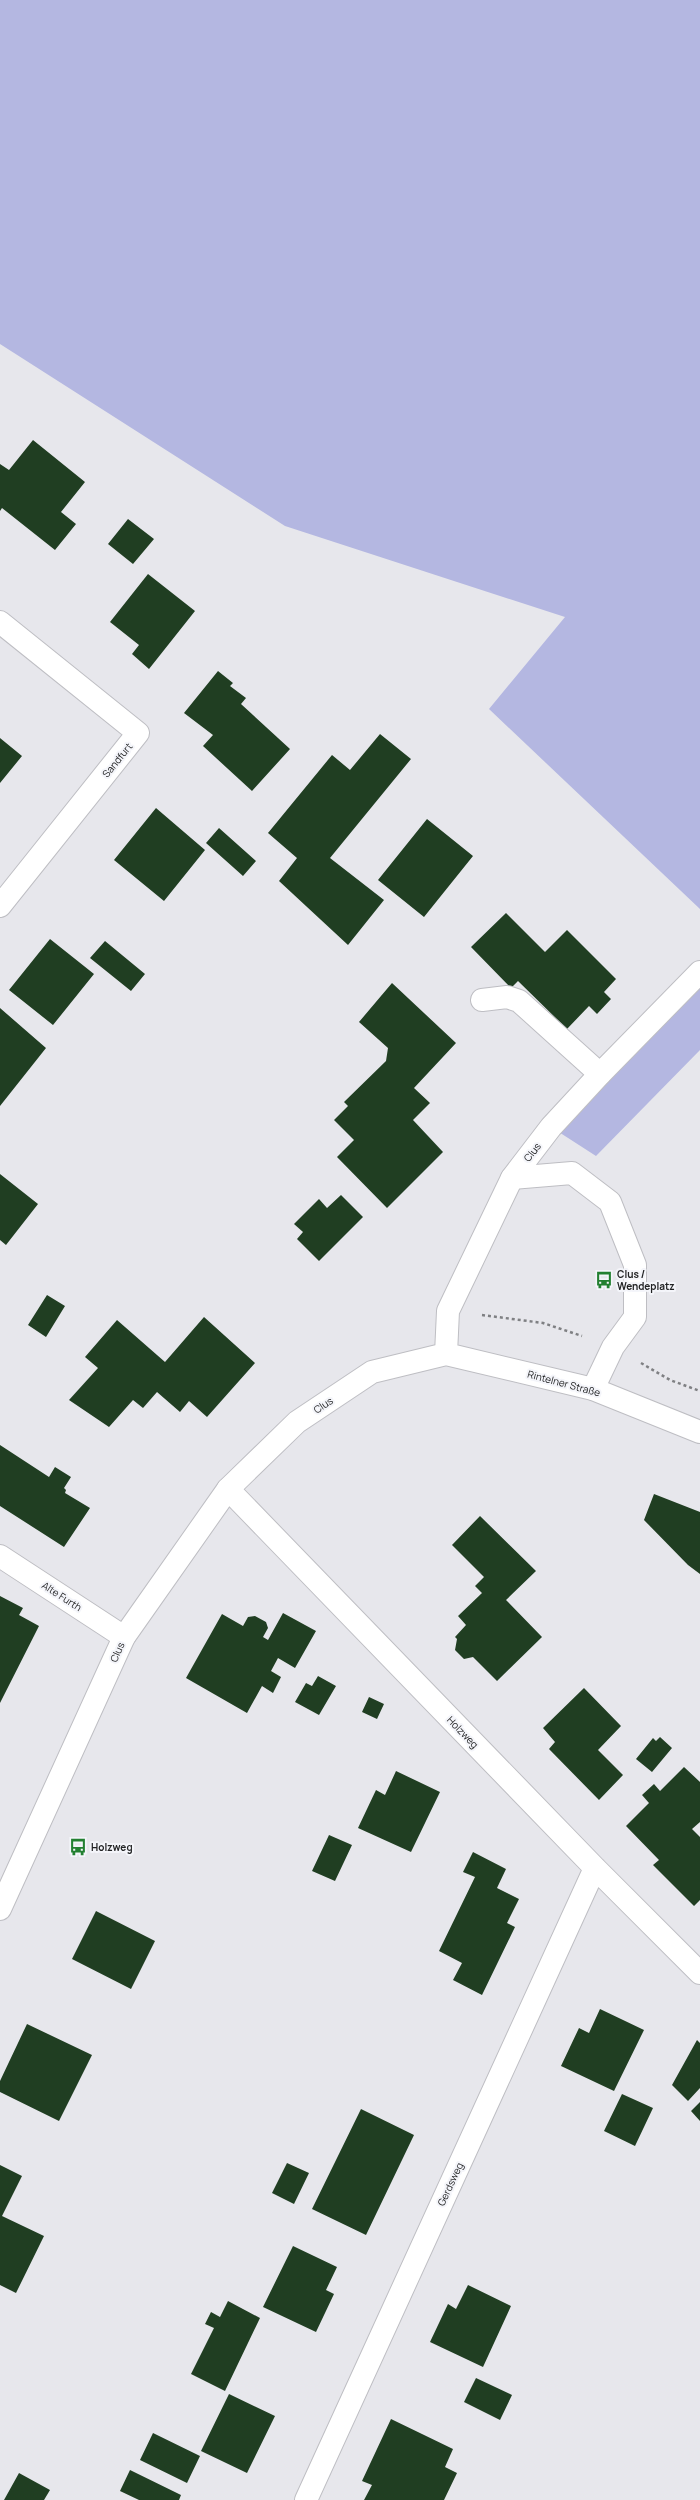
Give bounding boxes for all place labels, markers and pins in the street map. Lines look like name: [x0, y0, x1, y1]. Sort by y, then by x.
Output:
place label: Clus / Wendeplatz: [617, 1267, 675, 1293]
bus stop icon: Clus / Wendeplatz: [594, 1270, 614, 1290]
bus stop icon: Holzweg: [68, 1837, 88, 1857]
place label: Holzweg: [91, 1840, 133, 1854]

